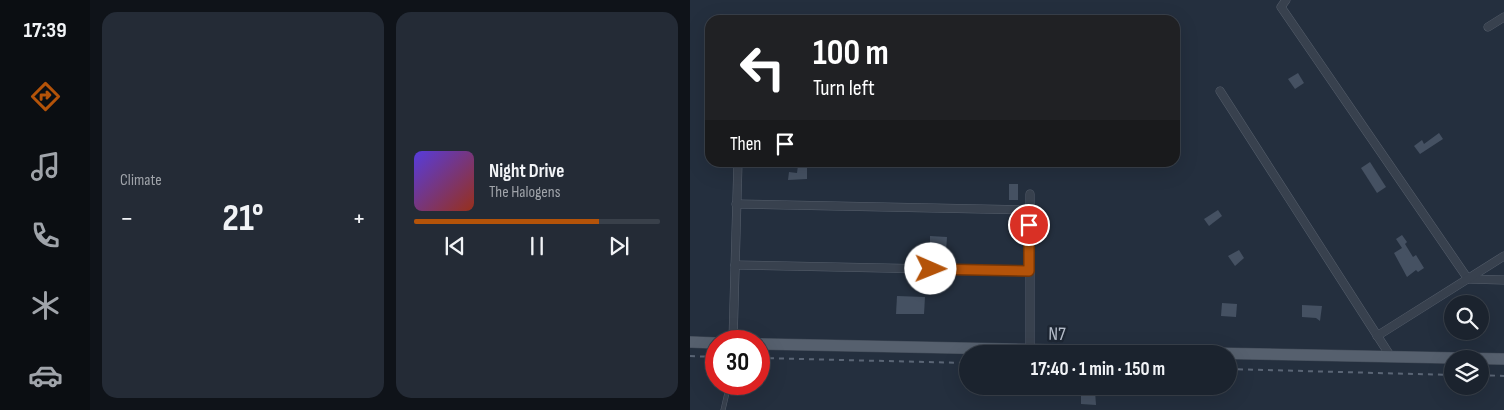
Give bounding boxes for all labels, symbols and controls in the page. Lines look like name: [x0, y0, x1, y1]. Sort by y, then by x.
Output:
text: 17:39: [23, 17, 67, 44]
text: 100 m: [813, 32, 889, 75]
icon: left: [730, 35, 795, 100]
text: Turn left: [813, 75, 875, 102]
icon: directions: [28, 79, 63, 114]
icon: arrive: [771, 130, 799, 158]
text: Then: [730, 133, 761, 156]
icon: music: [28, 149, 63, 184]
text: Night Drive: [489, 160, 564, 183]
text: Climate: [120, 171, 162, 190]
text: The Halogens: [489, 183, 560, 202]
text: 21°: [222, 196, 264, 241]
text: −: [120, 202, 134, 235]
text: +: [352, 202, 366, 235]
pin: [1008, 204, 1050, 246]
icon: arrive: [1015, 211, 1043, 239]
icon: phone: [28, 218, 63, 253]
icon: previous: [441, 232, 469, 260]
icon: pause: [523, 232, 551, 260]
icon: next: [605, 232, 633, 260]
position arrow: [904, 242, 956, 294]
icon: climate: [28, 288, 63, 323]
map controls: [1444, 295, 1489, 395]
button: search: [1444, 295, 1489, 340]
street label: N7: [1048, 323, 1066, 346]
speed limit sign: 30: [705, 330, 770, 395]
button: layers: [1444, 350, 1489, 395]
icon: car: [28, 358, 63, 393]
text: 17:40 · 1 min · 150 m: [1031, 358, 1165, 381]

